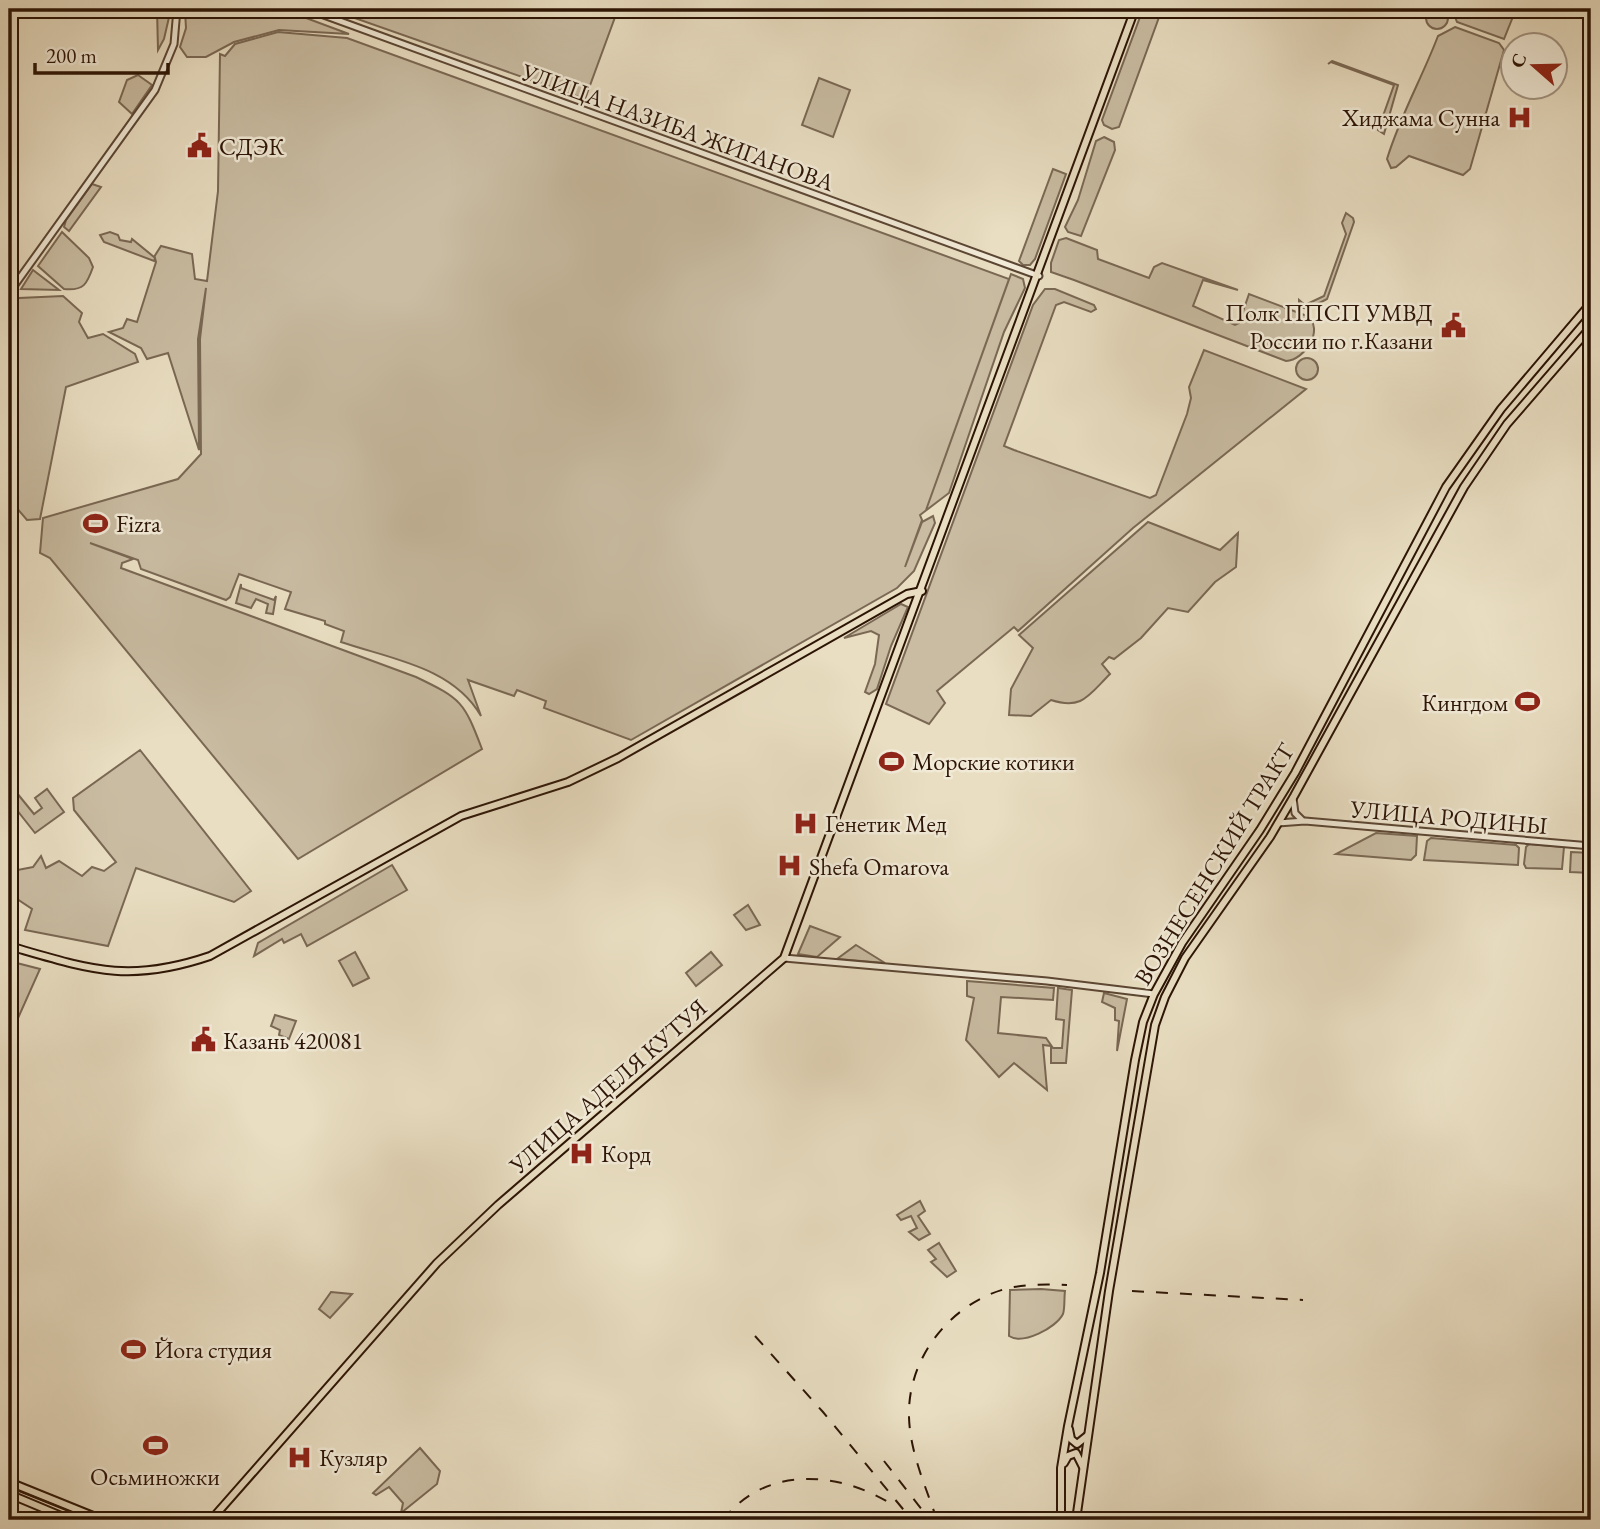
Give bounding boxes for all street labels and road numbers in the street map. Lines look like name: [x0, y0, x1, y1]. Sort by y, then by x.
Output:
street label: УЛИЦА НАЗИБА ЖИГАНОВА: [516, 56, 839, 198]
street label: ВОЗНЕСЕНСКИЙ ТРАКТ: [1127, 736, 1302, 991]
street label: УЛИЦА РОДИНЫ: [1348, 793, 1549, 841]
street label: УЛИЦА АДЕЛЯ КУТУЯ: [502, 992, 713, 1181]

